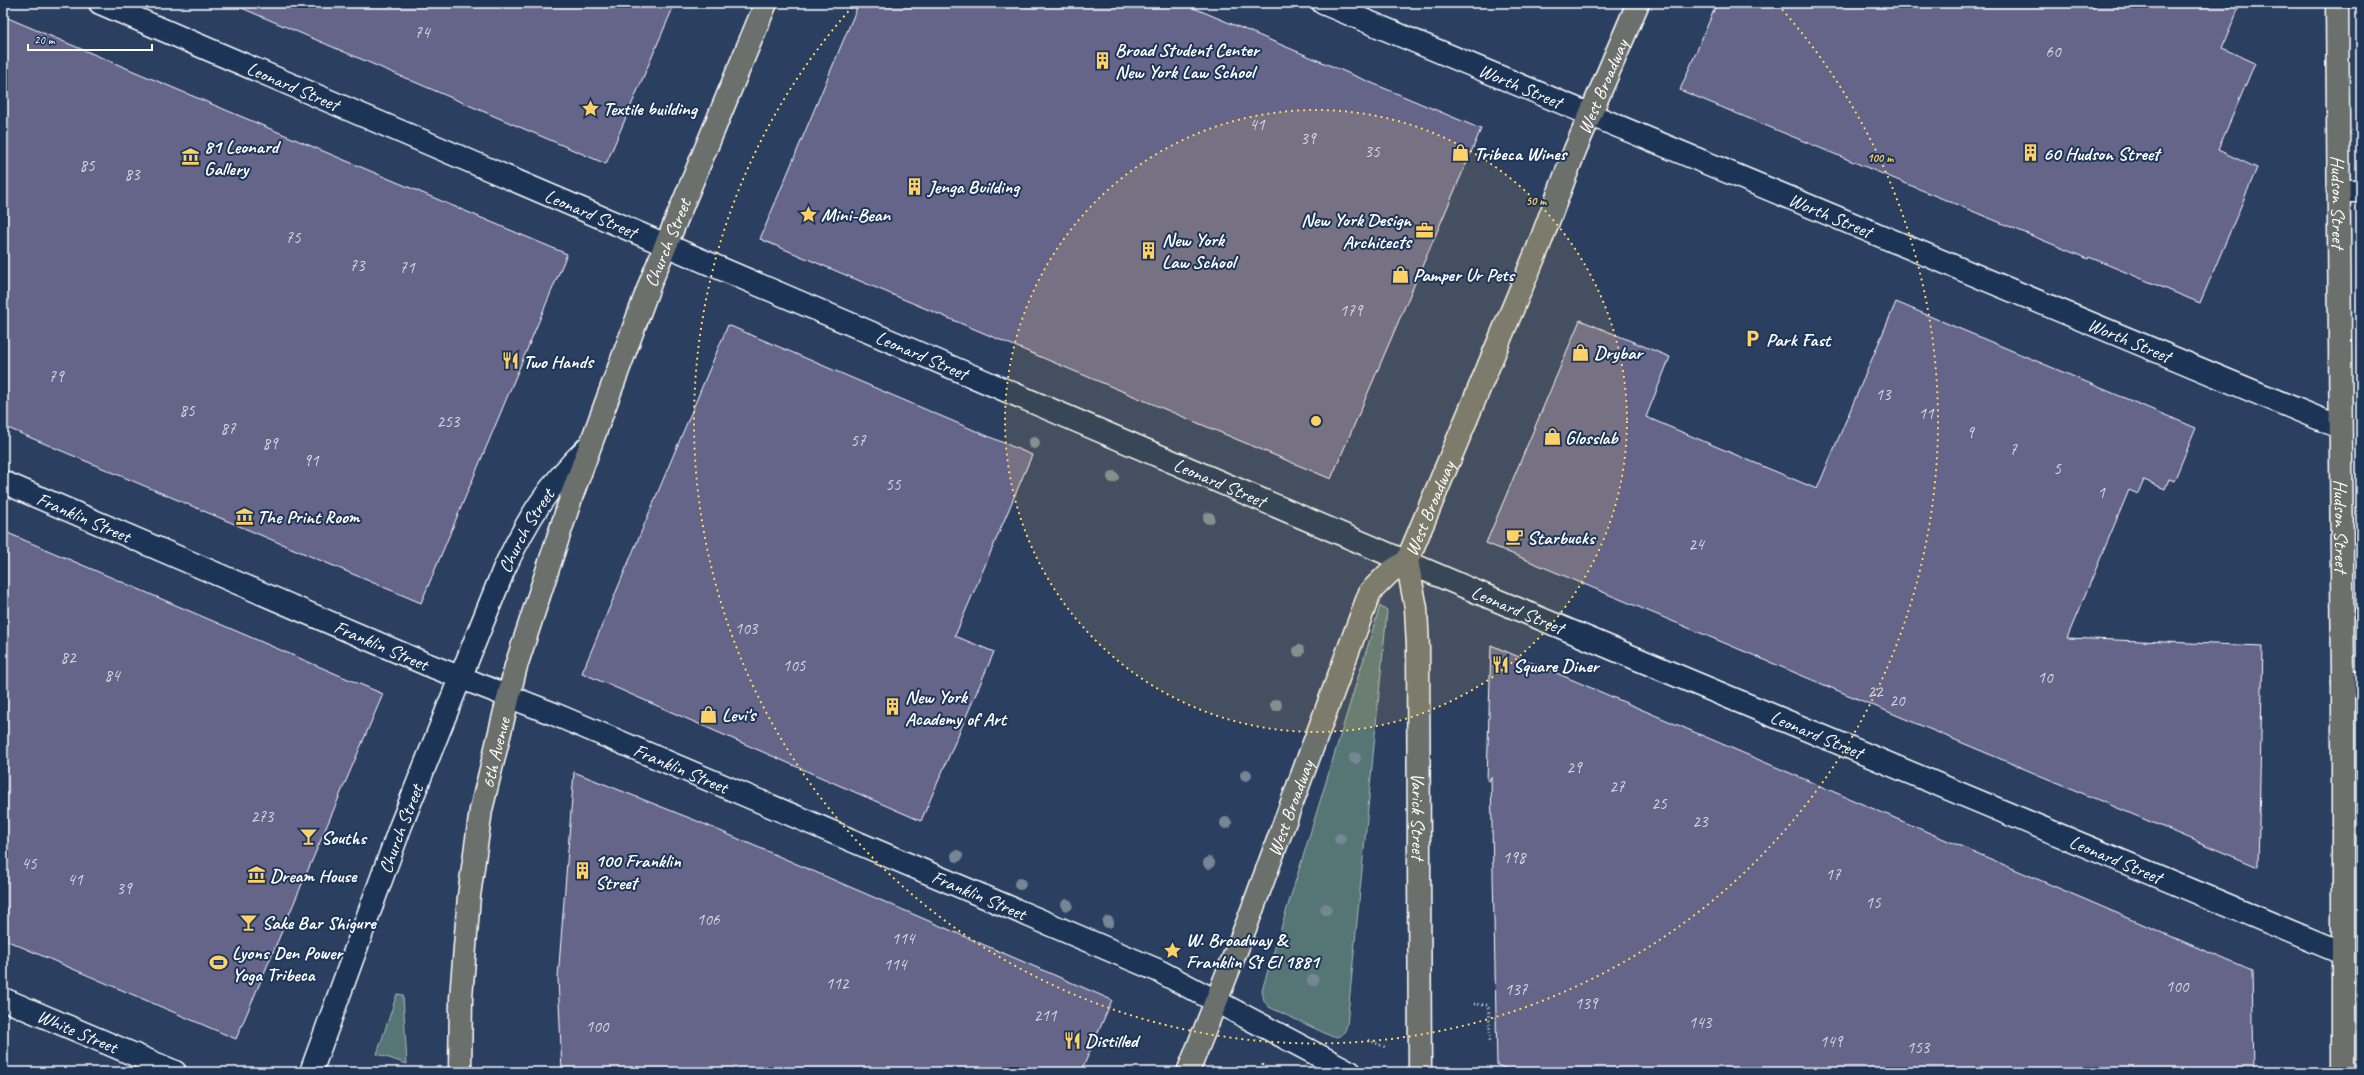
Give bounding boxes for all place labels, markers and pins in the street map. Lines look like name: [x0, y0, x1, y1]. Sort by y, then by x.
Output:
place label: Broad Student Center New York Law School: [1115, 38, 1261, 84]
building icon: Broad Student Center New York Law School: [1092, 50, 1112, 70]
place label: Textile building: [603, 97, 699, 121]
place icon: Textile building: [580, 98, 600, 118]
place label: 81 Leonard Gallery: [204, 135, 282, 181]
place label: Tribeca Wines: [1474, 142, 1568, 166]
place label: 60 Hudson Street: [2043, 142, 2162, 166]
shop icon: Tribeca Wines: [1451, 143, 1471, 163]
building icon: 60 Hudson Street: [2020, 143, 2040, 163]
museum icon: 81 Leonard Gallery: [181, 147, 201, 167]
place label: Jenga Building: [926, 175, 1021, 199]
building icon: Jenga Building: [905, 176, 925, 196]
place label: Mini-Bean: [821, 203, 891, 227]
place icon: Mini-Bean: [798, 204, 818, 224]
place label: New York Design Architects: [1301, 208, 1413, 254]
office icon: New York Design Architects: [1414, 220, 1434, 240]
place label: New York Law School: [1162, 228, 1239, 274]
building icon: New York Law School: [1139, 240, 1159, 260]
place label: Pamper Ur Pets: [1413, 263, 1516, 287]
shop icon: Pamper Ur Pets: [1390, 264, 1410, 284]
place label: Park Fast: [1766, 328, 1832, 352]
parking icon: Park Fast: [1743, 329, 1763, 349]
place label: Drybar: [1594, 341, 1645, 365]
shop icon: Drybar: [1571, 342, 1591, 362]
place label: Two Hands: [523, 350, 595, 374]
restaurant icon: Two Hands: [500, 351, 520, 371]
centre of rings: [1309, 414, 1323, 428]
place label: Glosslab: [1565, 426, 1619, 450]
shop icon: Glosslab: [1542, 427, 1562, 447]
place label: The Print Room: [257, 505, 361, 529]
museum icon: The Print Room: [234, 506, 254, 526]
place label: Starbucks: [1527, 526, 1597, 550]
cafe icon: Starbucks: [1504, 527, 1524, 547]
place label: Square Diner: [1513, 654, 1601, 678]
restaurant icon: Square Diner: [1490, 655, 1510, 675]
place label: New York Academy of Art: [905, 685, 1008, 731]
building icon: New York Academy of Art: [882, 697, 902, 717]
place label: Levi's: [722, 703, 758, 727]
shop icon: Levi's: [699, 704, 719, 724]
place label: Souths: [321, 826, 368, 850]
bar icon: Souths: [298, 827, 318, 847]
place label: 100 Franklin Street: [595, 849, 681, 895]
building icon: 100 Franklin Street: [572, 861, 592, 881]
place label: Dream House: [270, 864, 358, 888]
museum icon: Dream House: [247, 865, 267, 885]
place label: Sake Bar Shigure: [262, 911, 377, 935]
bar icon: Sake Bar Shigure: [239, 912, 259, 932]
place label: W. Broadway & Franklin St El 1881: [1186, 928, 1321, 974]
place icon: W. Broadway & Franklin St El 1881: [1163, 940, 1183, 960]
place label: Lyons Den Power Yoga Tribeca: [232, 941, 344, 987]
sports icon: Lyons Den Power Yoga Tribeca: [209, 953, 229, 973]
place label: Distilled: [1085, 1029, 1141, 1053]
restaurant icon: Distilled: [1062, 1030, 1082, 1050]

